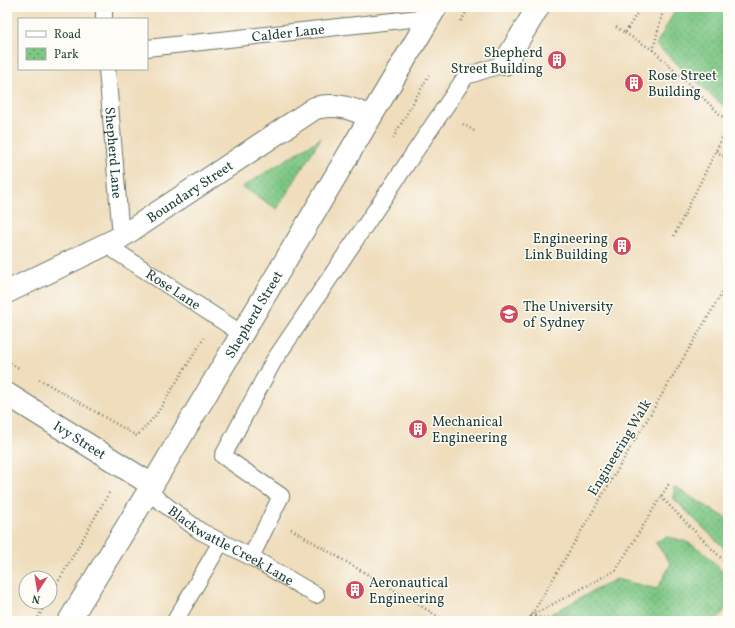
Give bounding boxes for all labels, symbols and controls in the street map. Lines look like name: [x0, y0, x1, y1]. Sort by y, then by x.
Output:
legend: [18, 18, 148, 70]
street label: Calder Lane: [251, 20, 326, 47]
text: Road: [54, 27, 81, 43]
place label: Shepherd Street Building: [451, 44, 543, 79]
text: Park: [54, 47, 79, 63]
building icon: Shepherd Street Building: [546, 49, 568, 71]
place label: Rose Street Building: [648, 67, 717, 102]
building icon: Rose Street Building: [623, 72, 645, 94]
street label: Shepherd Lane: [99, 106, 126, 200]
street label: Boundary Street: [144, 157, 237, 228]
place label: Engineering Link Building: [525, 230, 608, 265]
building icon: Engineering Link Building: [611, 235, 633, 257]
street label: Rose Lane: [142, 265, 204, 315]
street label: Shepherd Street: [221, 268, 288, 362]
place label: The University of Sydney: [523, 298, 614, 333]
school or university icon: The University of Sydney: [498, 303, 520, 325]
street label: Engineering Walk: [584, 396, 657, 500]
place label: Mechanical Engineering: [432, 413, 507, 448]
street label: Ivy Street: [49, 417, 109, 465]
building icon: Mechanical Engineering: [407, 418, 429, 440]
street label: Blackwattle Creek Lane: [163, 502, 297, 591]
north arrow: [18, 570, 58, 610]
place label: Aeronautical Engineering: [369, 574, 448, 609]
building icon: Aeronautical Engineering: [344, 579, 366, 601]
text: N: [31, 590, 42, 606]

